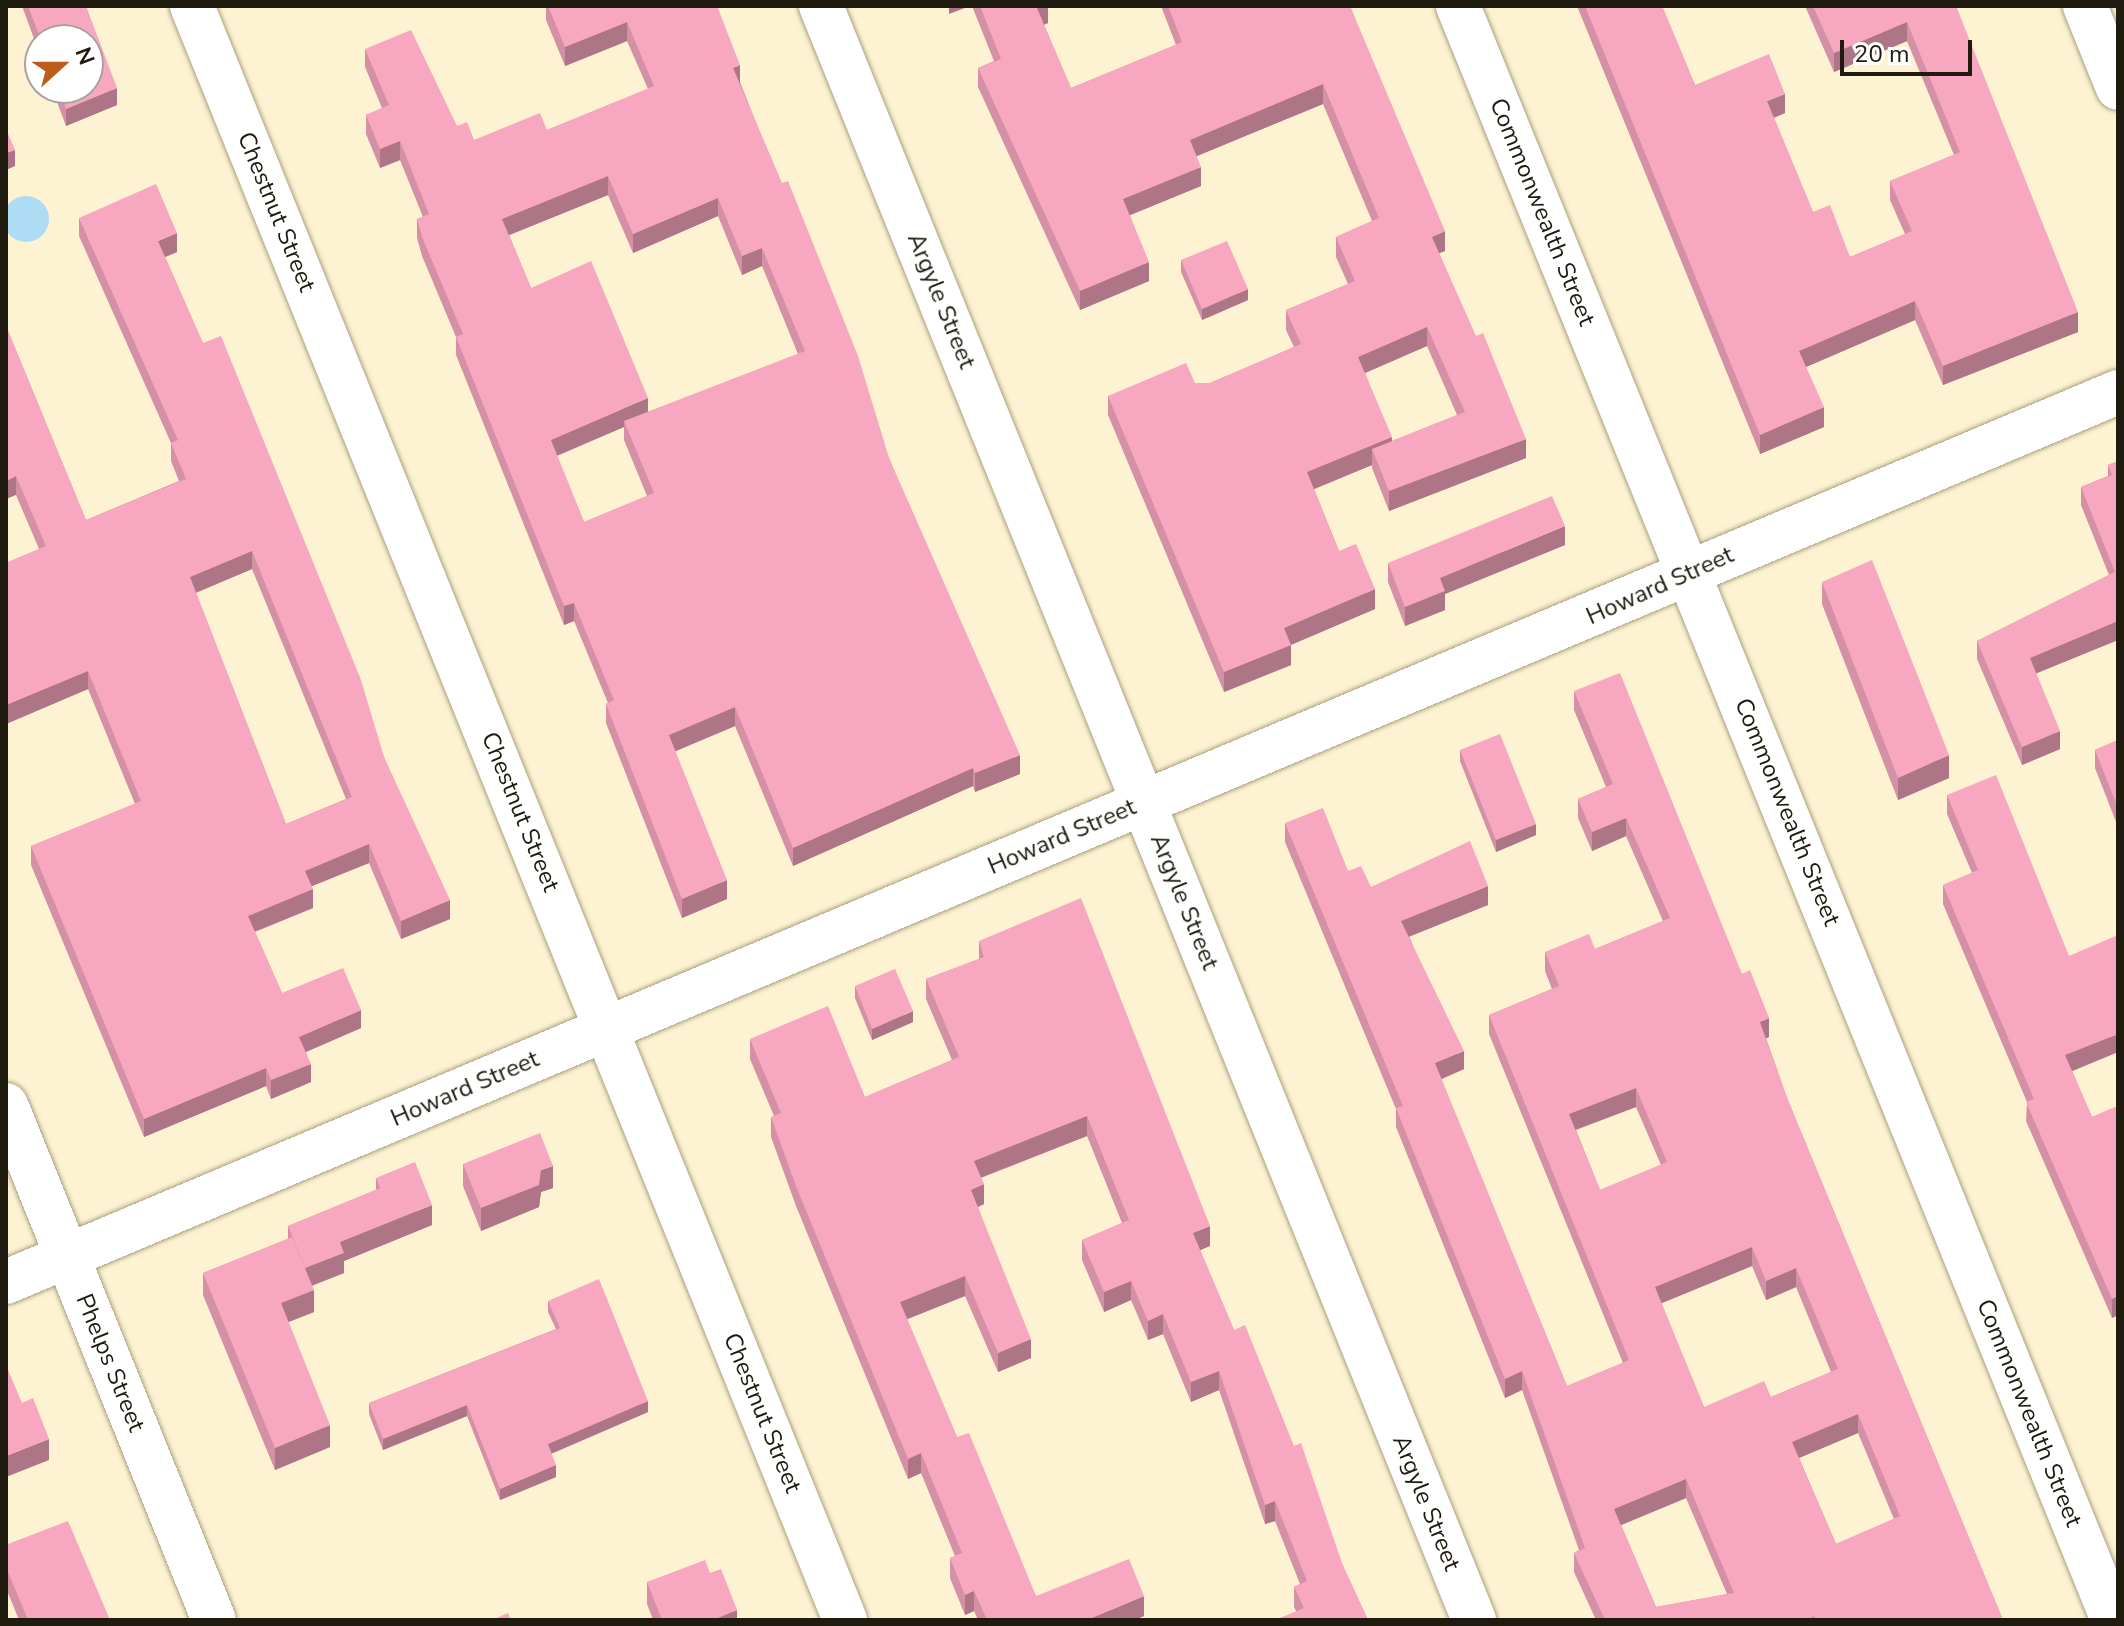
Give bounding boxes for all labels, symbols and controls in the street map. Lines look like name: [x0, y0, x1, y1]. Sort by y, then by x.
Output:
north arrow: [24, 24, 104, 104]
scale bar: [1844, 24, 1976, 74]
text: 20 m: [1854, 38, 1910, 70]
text: N: [68, 43, 101, 69]
street label: Commonwealth Street: [1483, 94, 1601, 330]
street label: Chestnut Street: [231, 128, 321, 296]
street label: Argyle Street: [901, 229, 981, 373]
street label: Howard Street: [1582, 541, 1738, 631]
street label: Commonwealth Street: [1728, 694, 1846, 930]
street label: Chestnut Street: [475, 728, 565, 896]
street label: Howard Street: [984, 793, 1140, 881]
street label: Argyle Street: [1144, 830, 1224, 974]
street label: Howard Street: [387, 1045, 543, 1133]
street label: Phelps Street: [69, 1290, 151, 1436]
street label: Commonwealth Street: [1970, 1295, 2088, 1531]
street label: Chestnut Street: [717, 1329, 807, 1497]
street label: Argyle Street: [1386, 1431, 1466, 1575]

